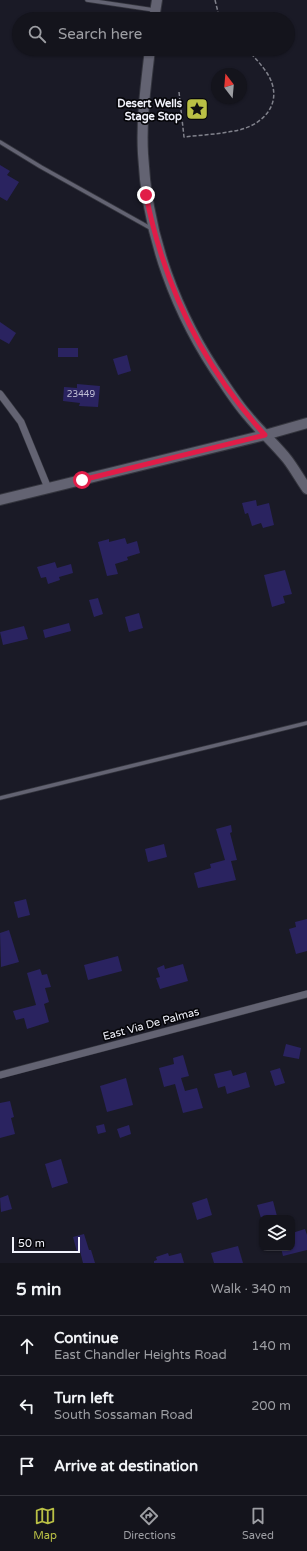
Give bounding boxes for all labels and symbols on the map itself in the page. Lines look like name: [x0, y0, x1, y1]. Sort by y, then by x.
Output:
north arrow: [211, 68, 247, 104]
place icon: Desert Wells Stage Stop: [184, 96, 210, 122]
place label: Desert Wells Stage Stop: [117, 97, 183, 124]
route end: [137, 186, 155, 204]
house number: 23449: [67, 389, 95, 400]
route start: [73, 471, 91, 489]
street label: East Via De Palmas: [101, 1005, 201, 1043]
scale bar: [12, 1235, 80, 1254]

